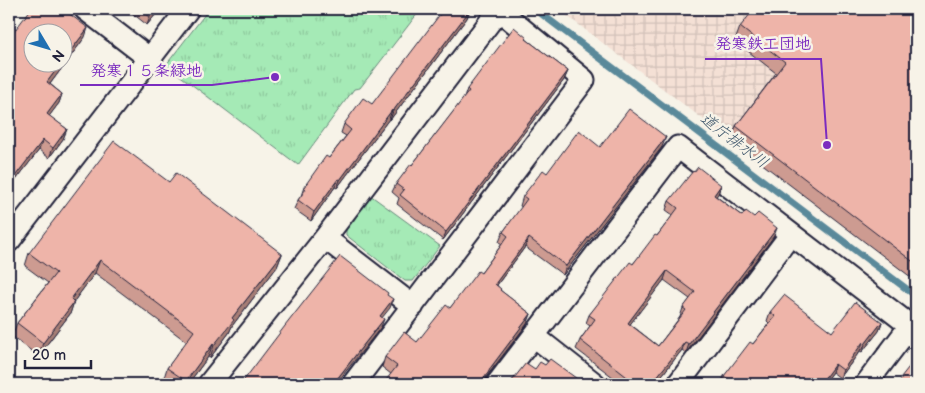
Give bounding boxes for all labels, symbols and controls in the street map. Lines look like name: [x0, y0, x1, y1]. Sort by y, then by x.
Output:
north arrow: [22, 22, 72, 72]
callout: 発寒鉄工団地: [705, 28, 821, 59]
text: 発寒鉄工団地: [715, 35, 811, 54]
text: N: [48, 46, 68, 65]
callout: 発寒１５条緑地: [80, 54, 212, 85]
text: 発寒１５条緑地: [90, 62, 202, 81]
water label: 道庁排水川: [696, 109, 772, 173]
scale bar: [25, 338, 91, 370]
text: 20 m: [32, 346, 66, 365]

